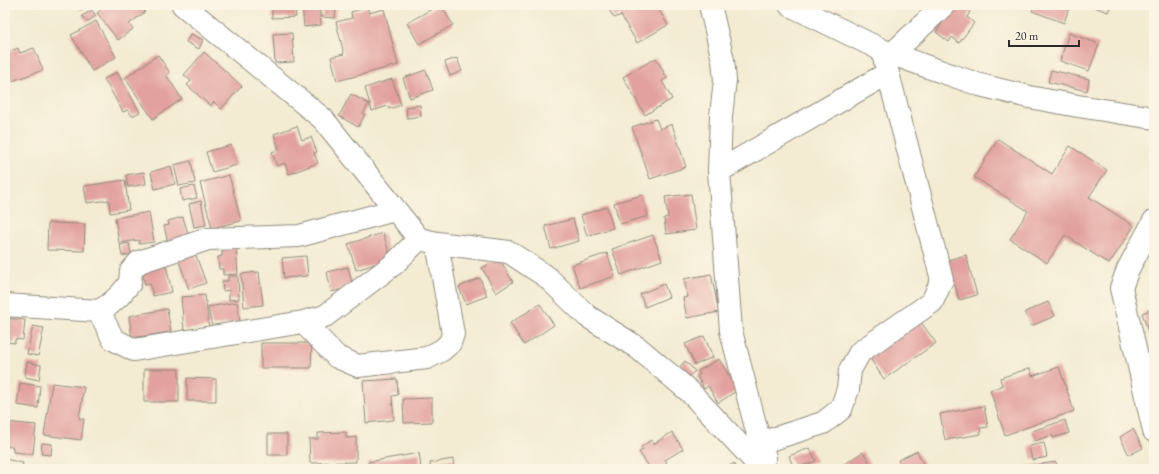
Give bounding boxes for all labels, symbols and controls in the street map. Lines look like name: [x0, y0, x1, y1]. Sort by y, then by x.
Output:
scale bar: [1009, 22, 1079, 48]
text: 20 m: [1015, 28, 1039, 44]

